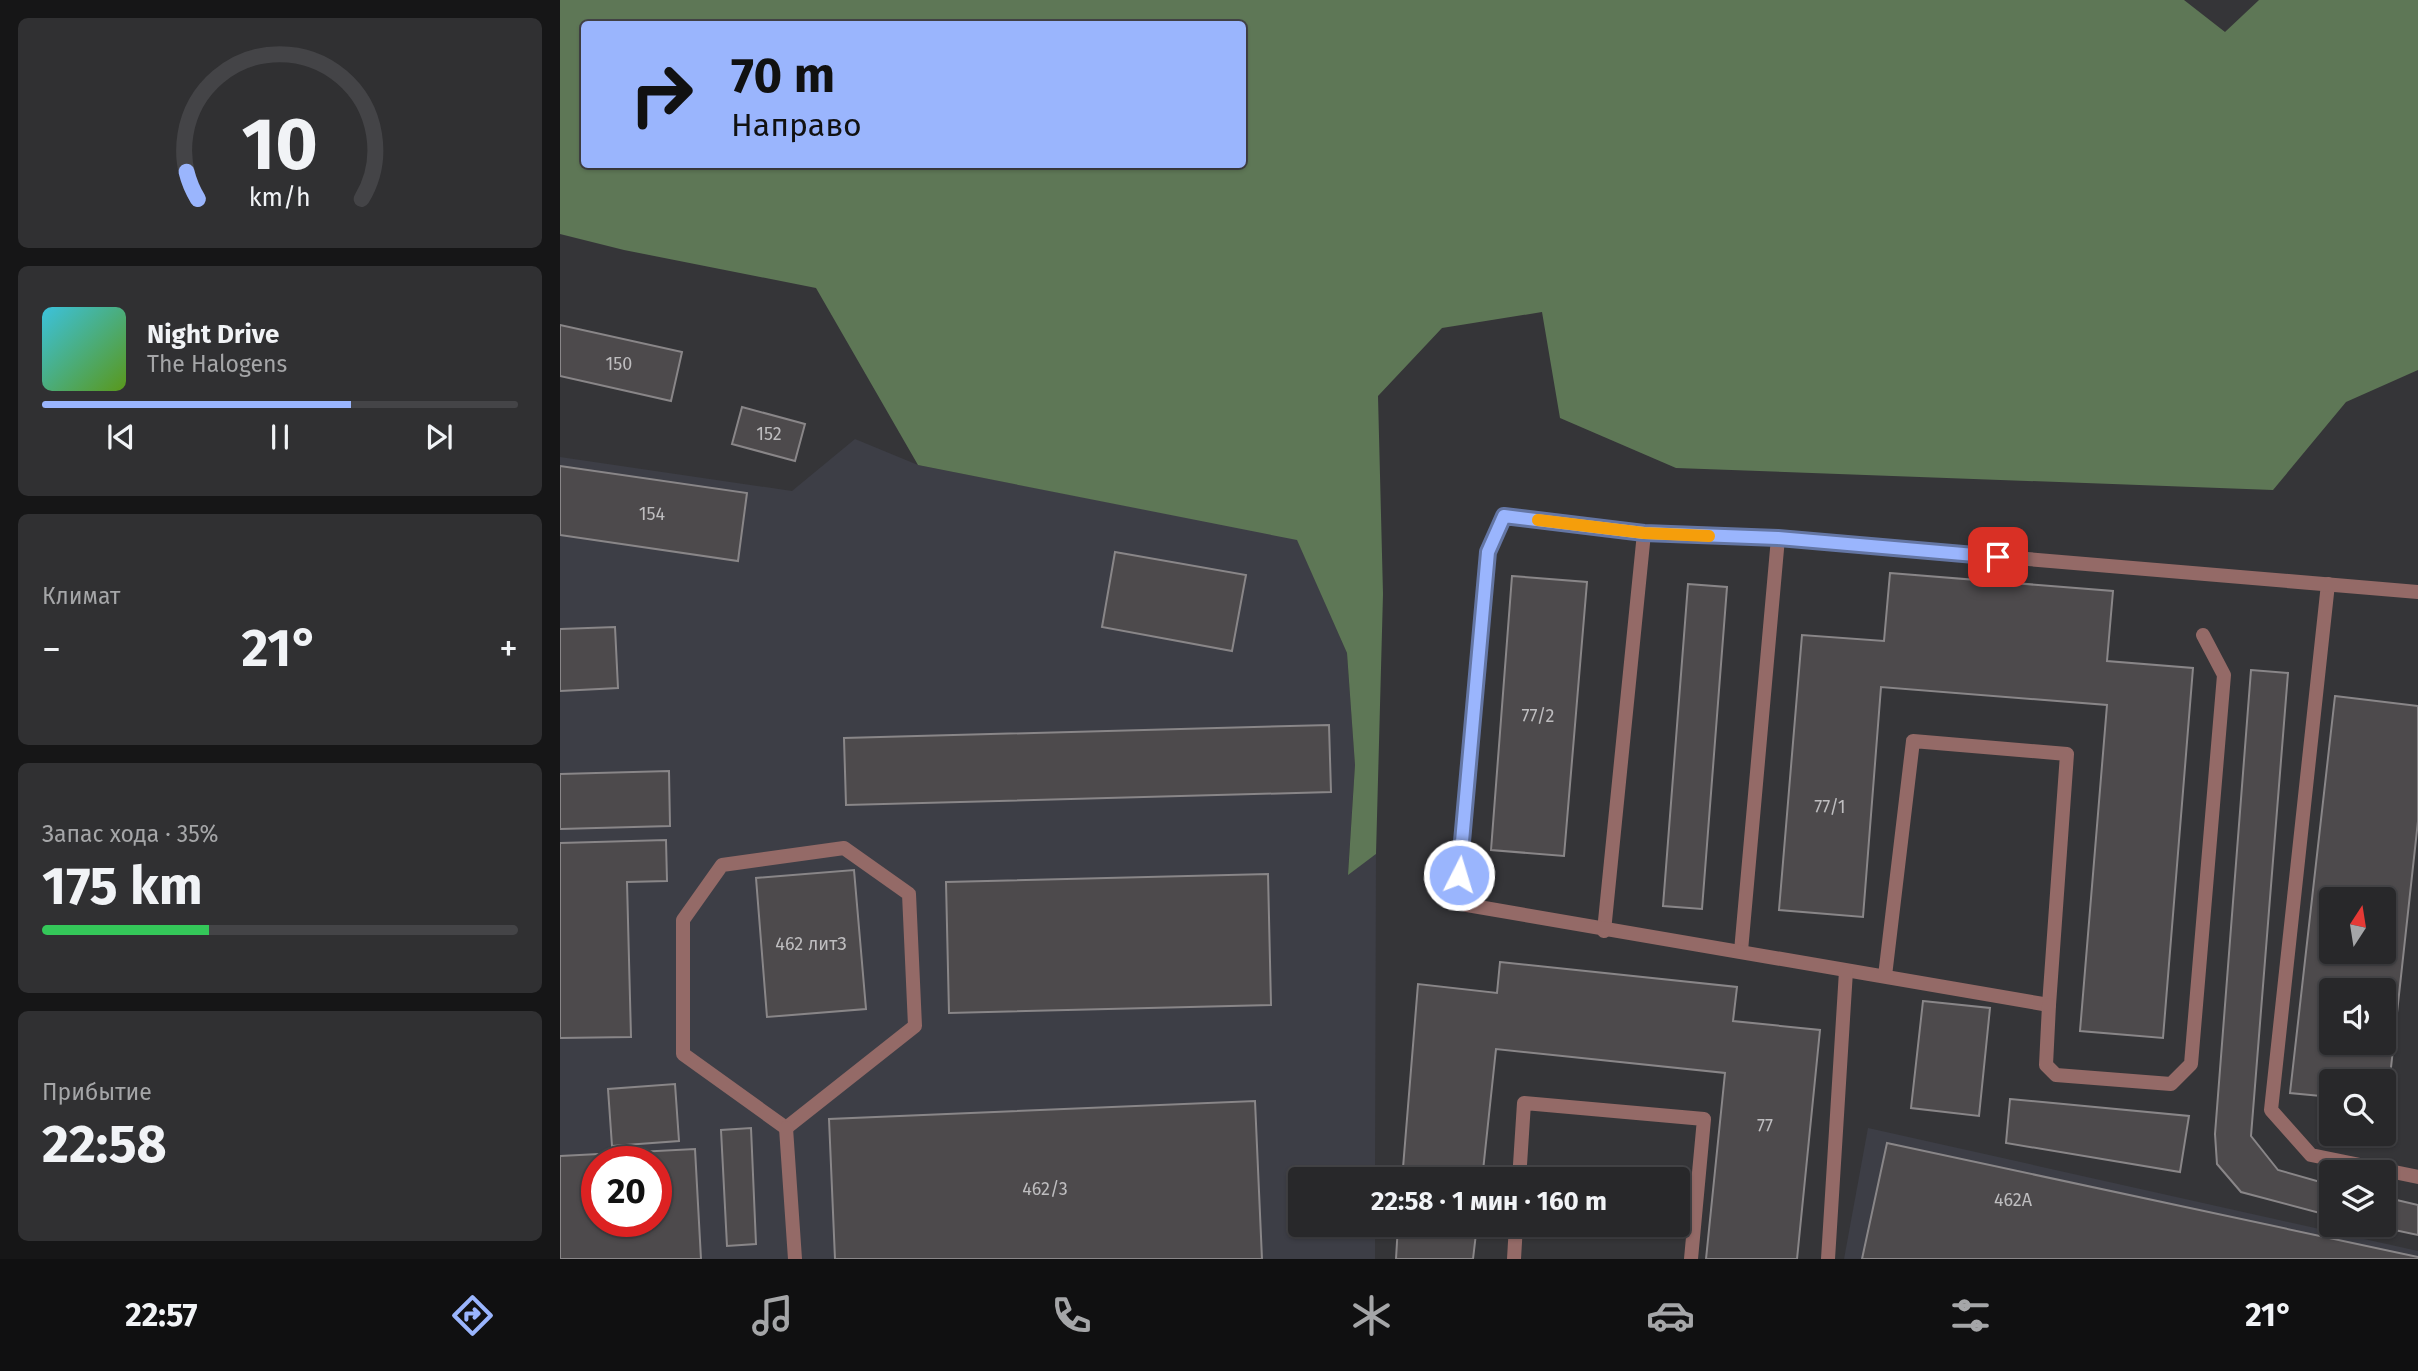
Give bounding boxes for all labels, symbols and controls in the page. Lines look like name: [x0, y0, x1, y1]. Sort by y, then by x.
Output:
text: 70 m: [731, 46, 835, 105]
icon: right: [616, 49, 707, 140]
text: 10: [242, 101, 318, 188]
text: Направо: [731, 106, 862, 144]
text: km/h: [249, 183, 311, 213]
text: Night Drive: [147, 319, 279, 350]
text: The Halogens: [147, 350, 287, 378]
house number: 150: [606, 353, 632, 375]
icon: previous: [102, 418, 140, 456]
icon: pause: [261, 418, 299, 456]
icon: next: [420, 418, 458, 456]
house number: 152: [756, 423, 782, 445]
house number: 154: [639, 503, 666, 525]
pin: [1968, 527, 2028, 587]
icon: arrive: [1979, 538, 2017, 576]
text: Климат: [42, 582, 120, 610]
text: 21°: [242, 617, 319, 680]
text: −: [42, 626, 61, 672]
text: +: [499, 626, 518, 672]
house number: 77/2: [1522, 705, 1554, 727]
house number: 77/1: [1814, 796, 1846, 818]
text: Запас хода · 35%: [42, 820, 218, 848]
position arrow: [1422, 838, 1496, 912]
text: 175 km: [42, 855, 203, 918]
north arrow: [2319, 887, 2396, 964]
map controls: [2319, 887, 2396, 1237]
house number: 462 литЗ: [775, 933, 847, 955]
button: sound: [2319, 978, 2396, 1055]
button: search: [2319, 1069, 2396, 1146]
text: Прибытие: [42, 1078, 152, 1106]
text: 22:58: [42, 1113, 167, 1176]
house number: 77: [1757, 1115, 1773, 1137]
speed limit sign: 20: [581, 1146, 672, 1237]
button: layers: [2319, 1160, 2396, 1237]
house number: 462/3: [1022, 1178, 1068, 1200]
text: 22:58 · 1 мин · 160 m: [1371, 1186, 1607, 1217]
house number: 462А: [1994, 1189, 2033, 1211]
icon: directions: [448, 1291, 497, 1340]
icon: music: [748, 1291, 797, 1340]
icon: phone: [1047, 1291, 1096, 1340]
icon: climate: [1347, 1291, 1396, 1340]
icon: car: [1646, 1291, 1695, 1340]
icon: filters: [1946, 1291, 1995, 1340]
text: 22:57: [125, 1296, 198, 1334]
text: 21°: [2245, 1296, 2293, 1334]

